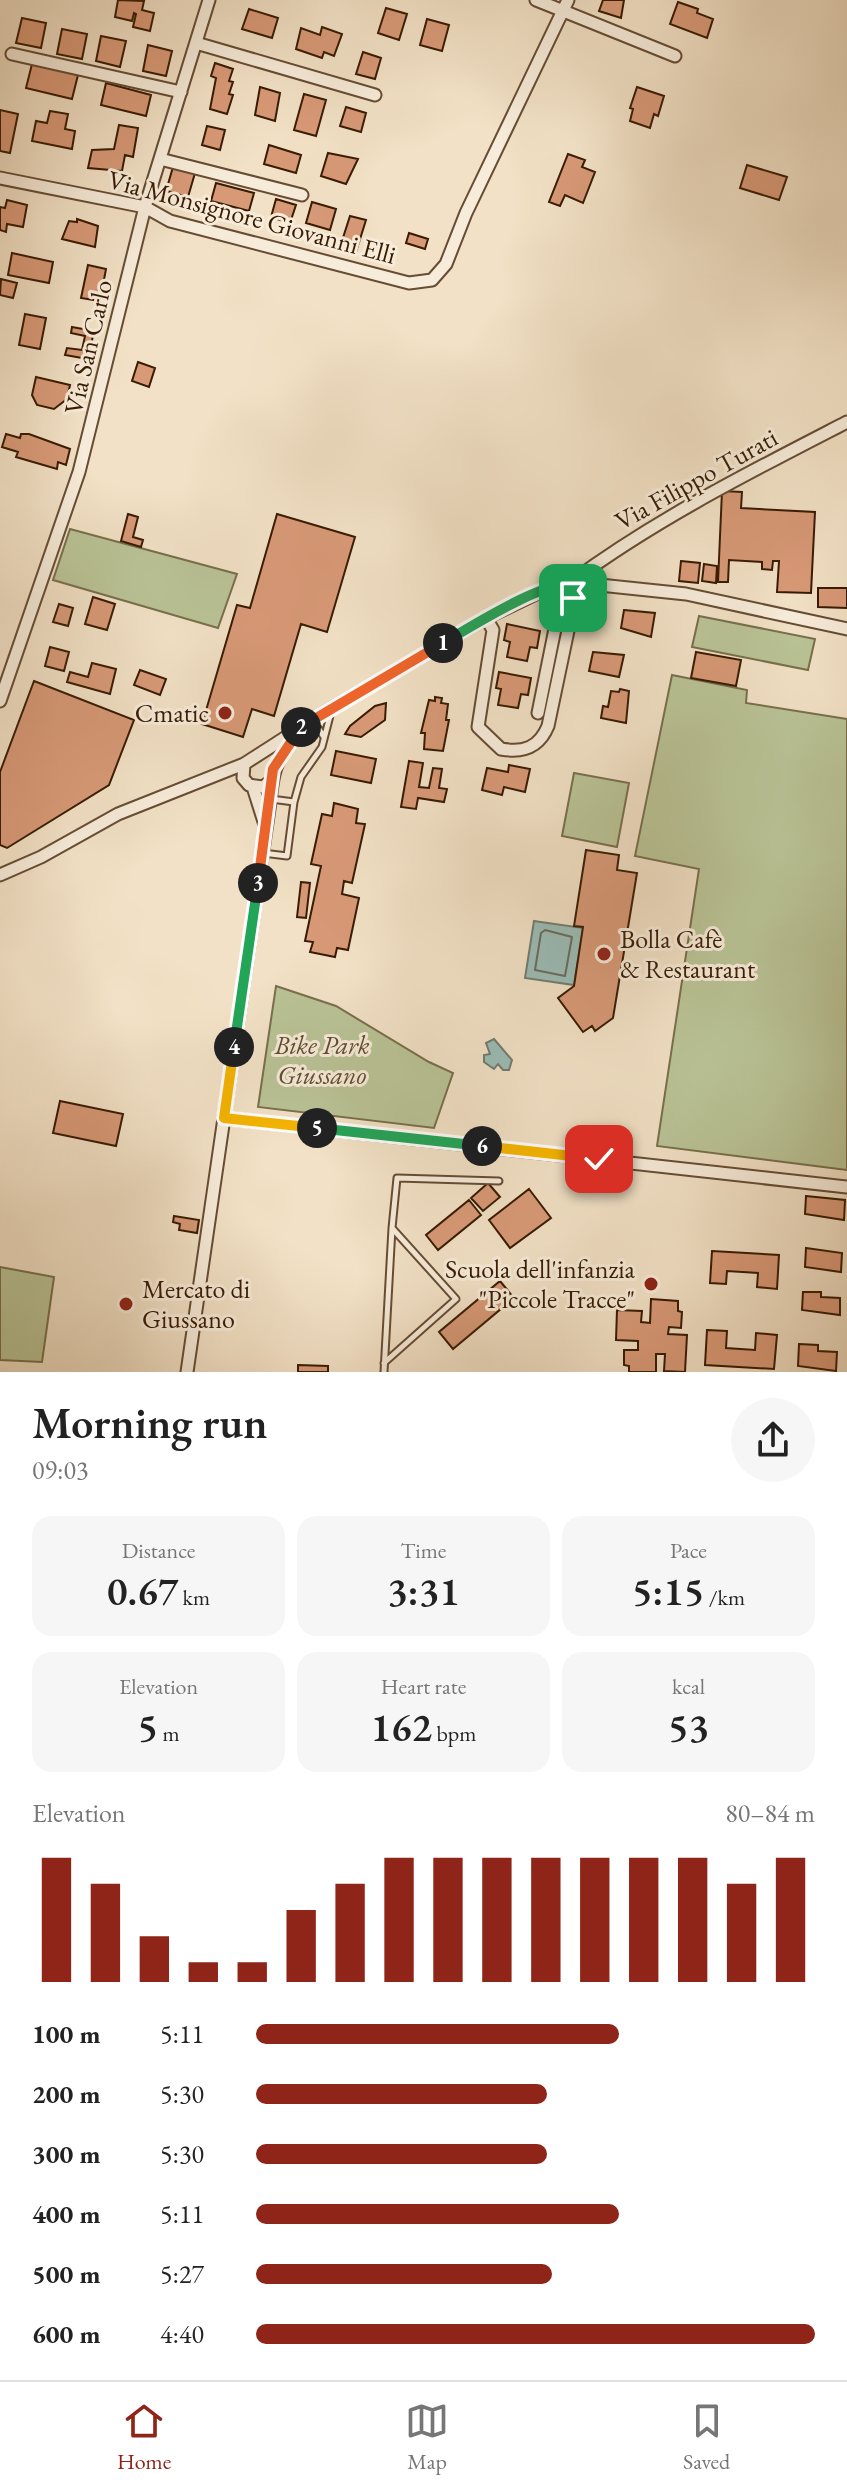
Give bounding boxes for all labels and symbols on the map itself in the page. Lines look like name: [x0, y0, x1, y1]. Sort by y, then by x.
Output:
street label: Via Monsignore Giovanni Elli: [104, 162, 400, 272]
street label: Via San Carlo: [56, 276, 120, 418]
street label: Via Filippo Turati: [609, 420, 783, 538]
pin: [539, 564, 607, 632]
pin: 1: [423, 623, 463, 663]
place label: Cmatic: [135, 696, 209, 730]
marker: Cmatic: [216, 704, 234, 722]
pin: 2: [281, 707, 321, 747]
pin: 3: [238, 863, 278, 903]
place label: Bolla Cafè & Restaurant: [620, 922, 755, 986]
marker: Bolla Cafè & Restaurant: [595, 945, 613, 963]
pin: 4: [214, 1027, 254, 1067]
park label: Bike Park Giussano: [273, 1028, 370, 1092]
pin: 5: [297, 1108, 337, 1148]
pin: [565, 1125, 633, 1193]
pin: 6: [462, 1126, 502, 1166]
place label: Scuola dell'infanzia "Piccole Tracce": [445, 1252, 636, 1316]
place label: Mercato di Giussano: [142, 1272, 250, 1336]
marker: Scuola dell'infanzia "Piccole Tracce": [642, 1275, 660, 1293]
marker: Mercato di Giussano: [117, 1295, 135, 1313]

